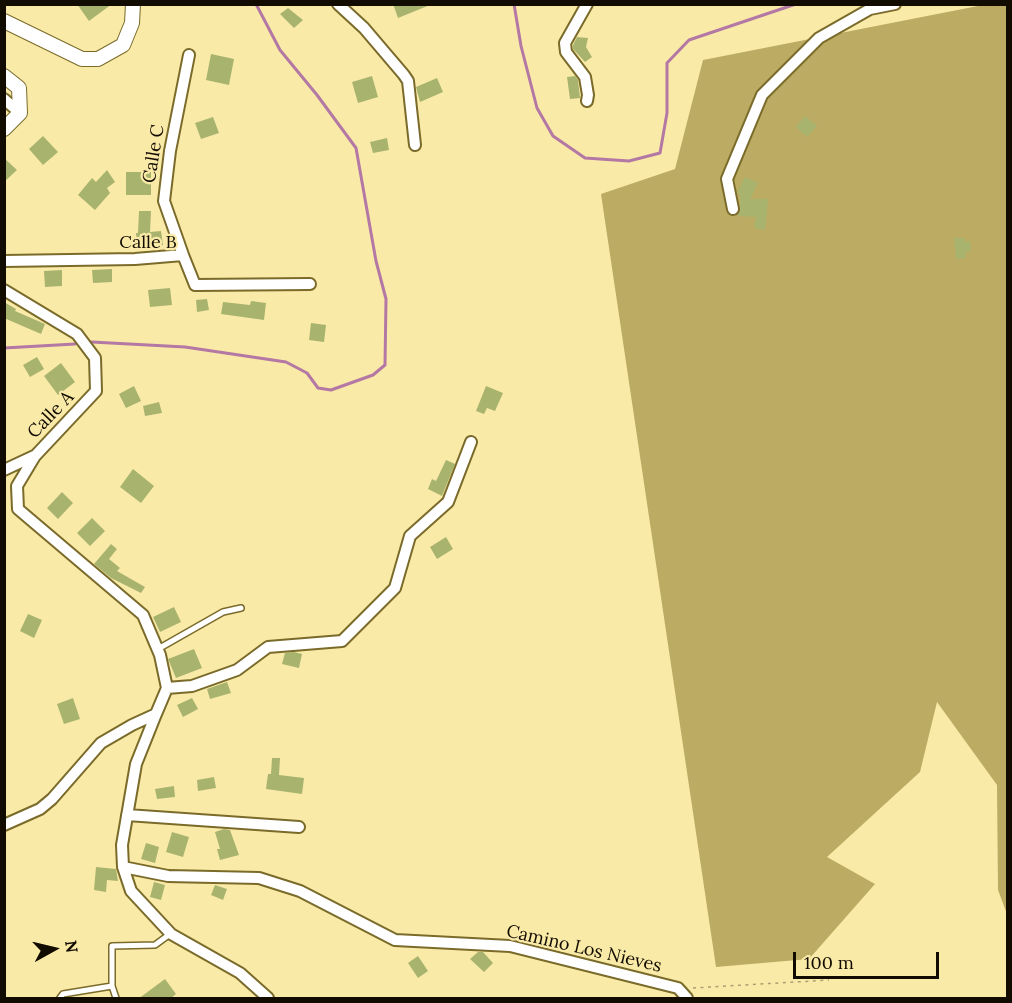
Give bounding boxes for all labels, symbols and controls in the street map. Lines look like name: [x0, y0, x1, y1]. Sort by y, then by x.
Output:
street label: Calle C: [139, 123, 169, 185]
street label: Calle B: [119, 232, 177, 254]
street label: Calle A: [23, 387, 79, 443]
north arrow: [24, 919, 84, 979]
street label: Camino Los Nieves: [504, 921, 664, 977]
text: N: [61, 939, 83, 954]
scale bar: [796, 940, 942, 978]
text: 100 m: [804, 951, 854, 974]

